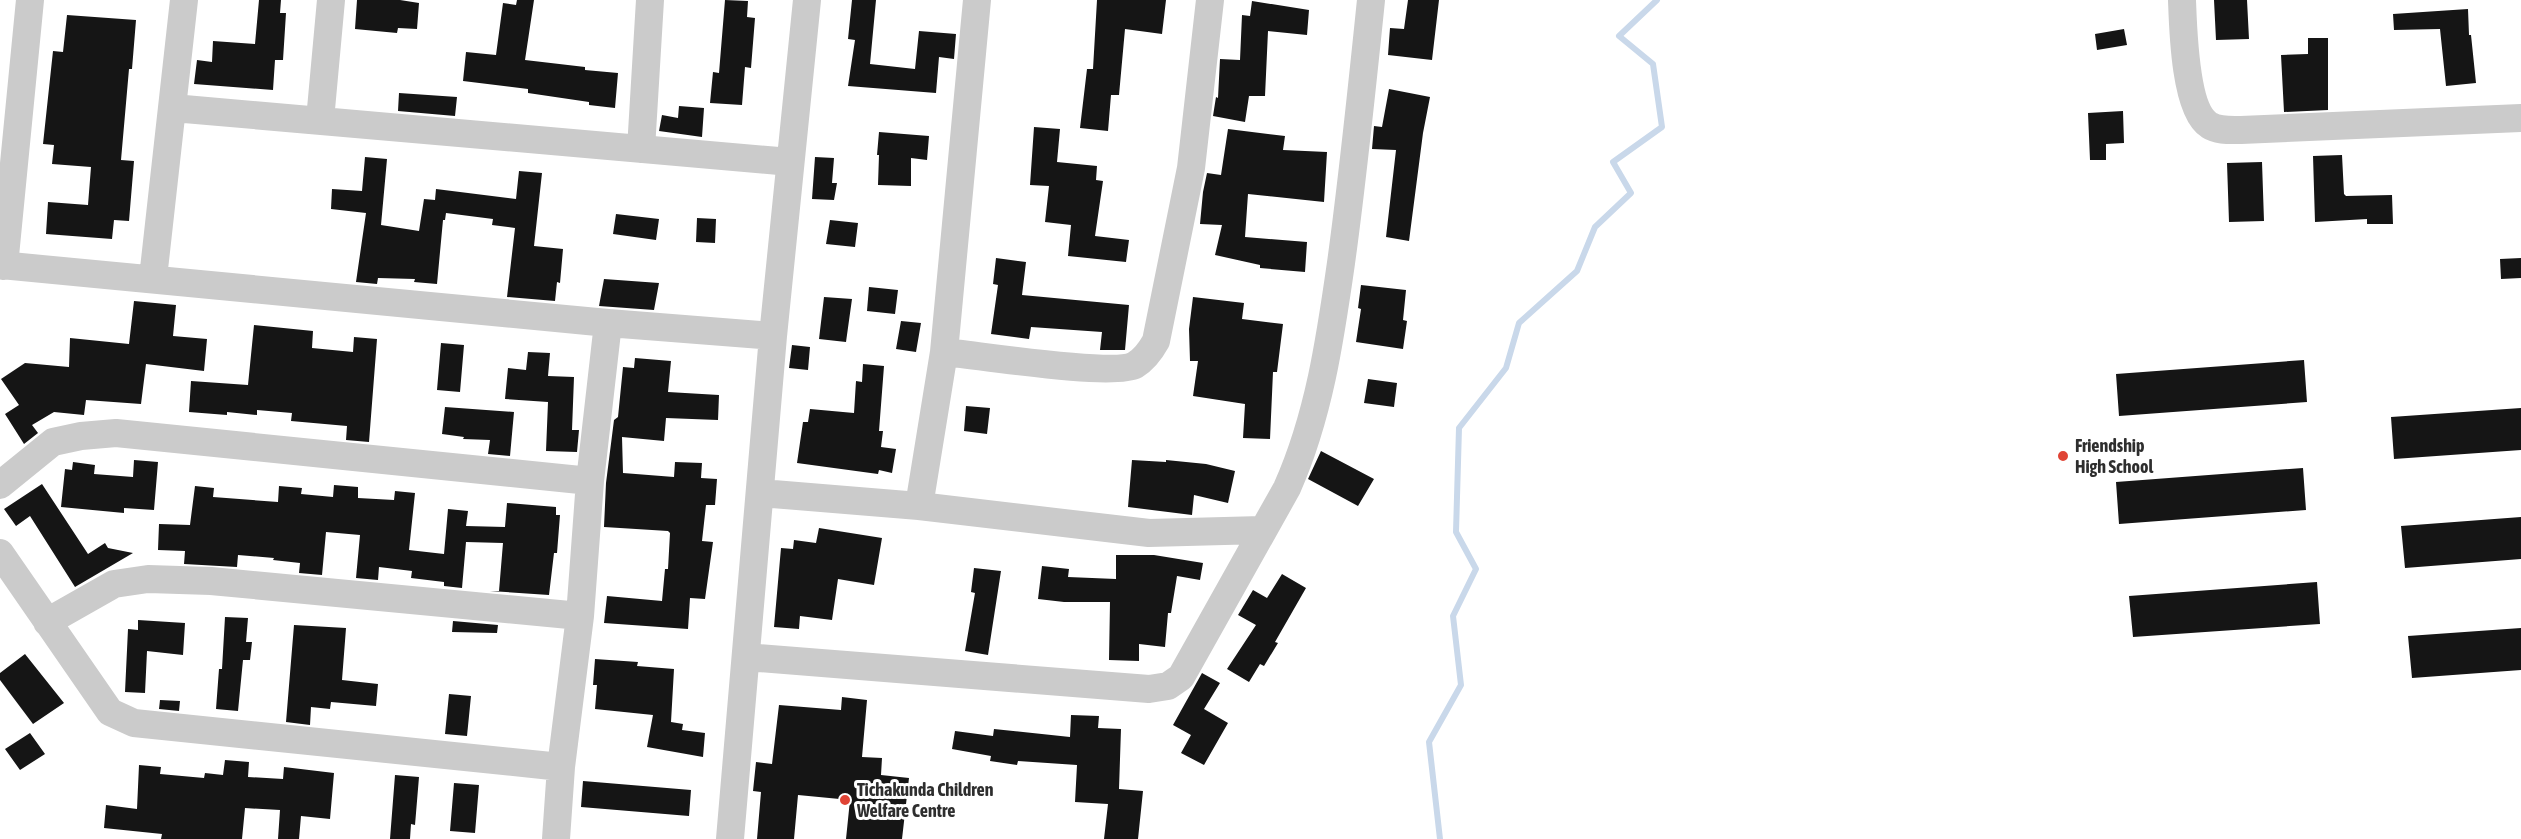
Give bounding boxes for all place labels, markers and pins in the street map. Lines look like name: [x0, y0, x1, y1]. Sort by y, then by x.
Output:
place label: Friendship High School: [2075, 435, 2153, 477]
marker: Friendship High School: [2056, 449, 2070, 463]
place label: Tichakunda Children Welfare Centre: [856, 779, 994, 821]
marker: Tichakunda Children Welfare Centre: [838, 793, 852, 807]

